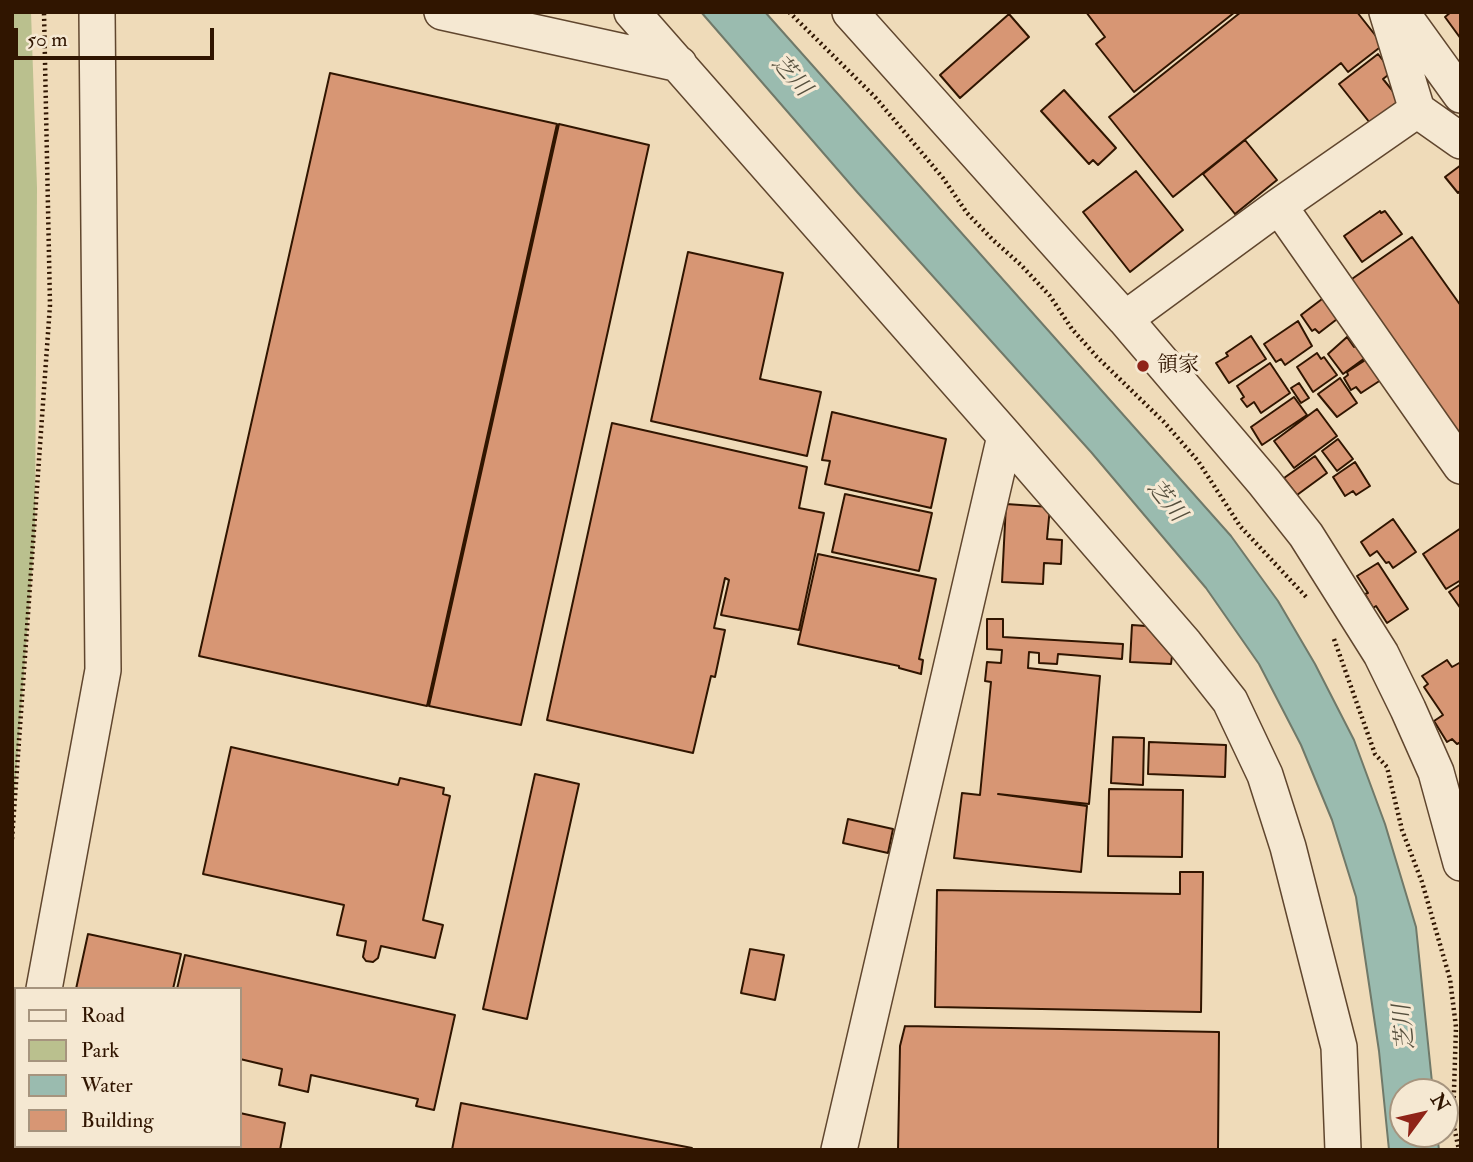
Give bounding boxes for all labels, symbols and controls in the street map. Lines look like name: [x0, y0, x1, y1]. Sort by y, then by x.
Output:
scale bar: [18, 14, 217, 58]
text: 50 m: [27, 26, 68, 53]
water label: 芝川: [764, 51, 816, 103]
place label: 領家: [1157, 353, 1199, 379]
marker: 領家: [1135, 358, 1151, 374]
water label: 芝川: [1140, 475, 1190, 529]
legend: [14, 987, 242, 1148]
text: Road: [81, 1002, 125, 1029]
water label: 芝川: [1390, 1003, 1422, 1051]
text: Park: [81, 1037, 119, 1064]
text: Water: [81, 1072, 133, 1099]
north arrow: [1389, 1078, 1459, 1148]
text: N: [1425, 1089, 1455, 1116]
text: Building: [81, 1107, 154, 1134]

